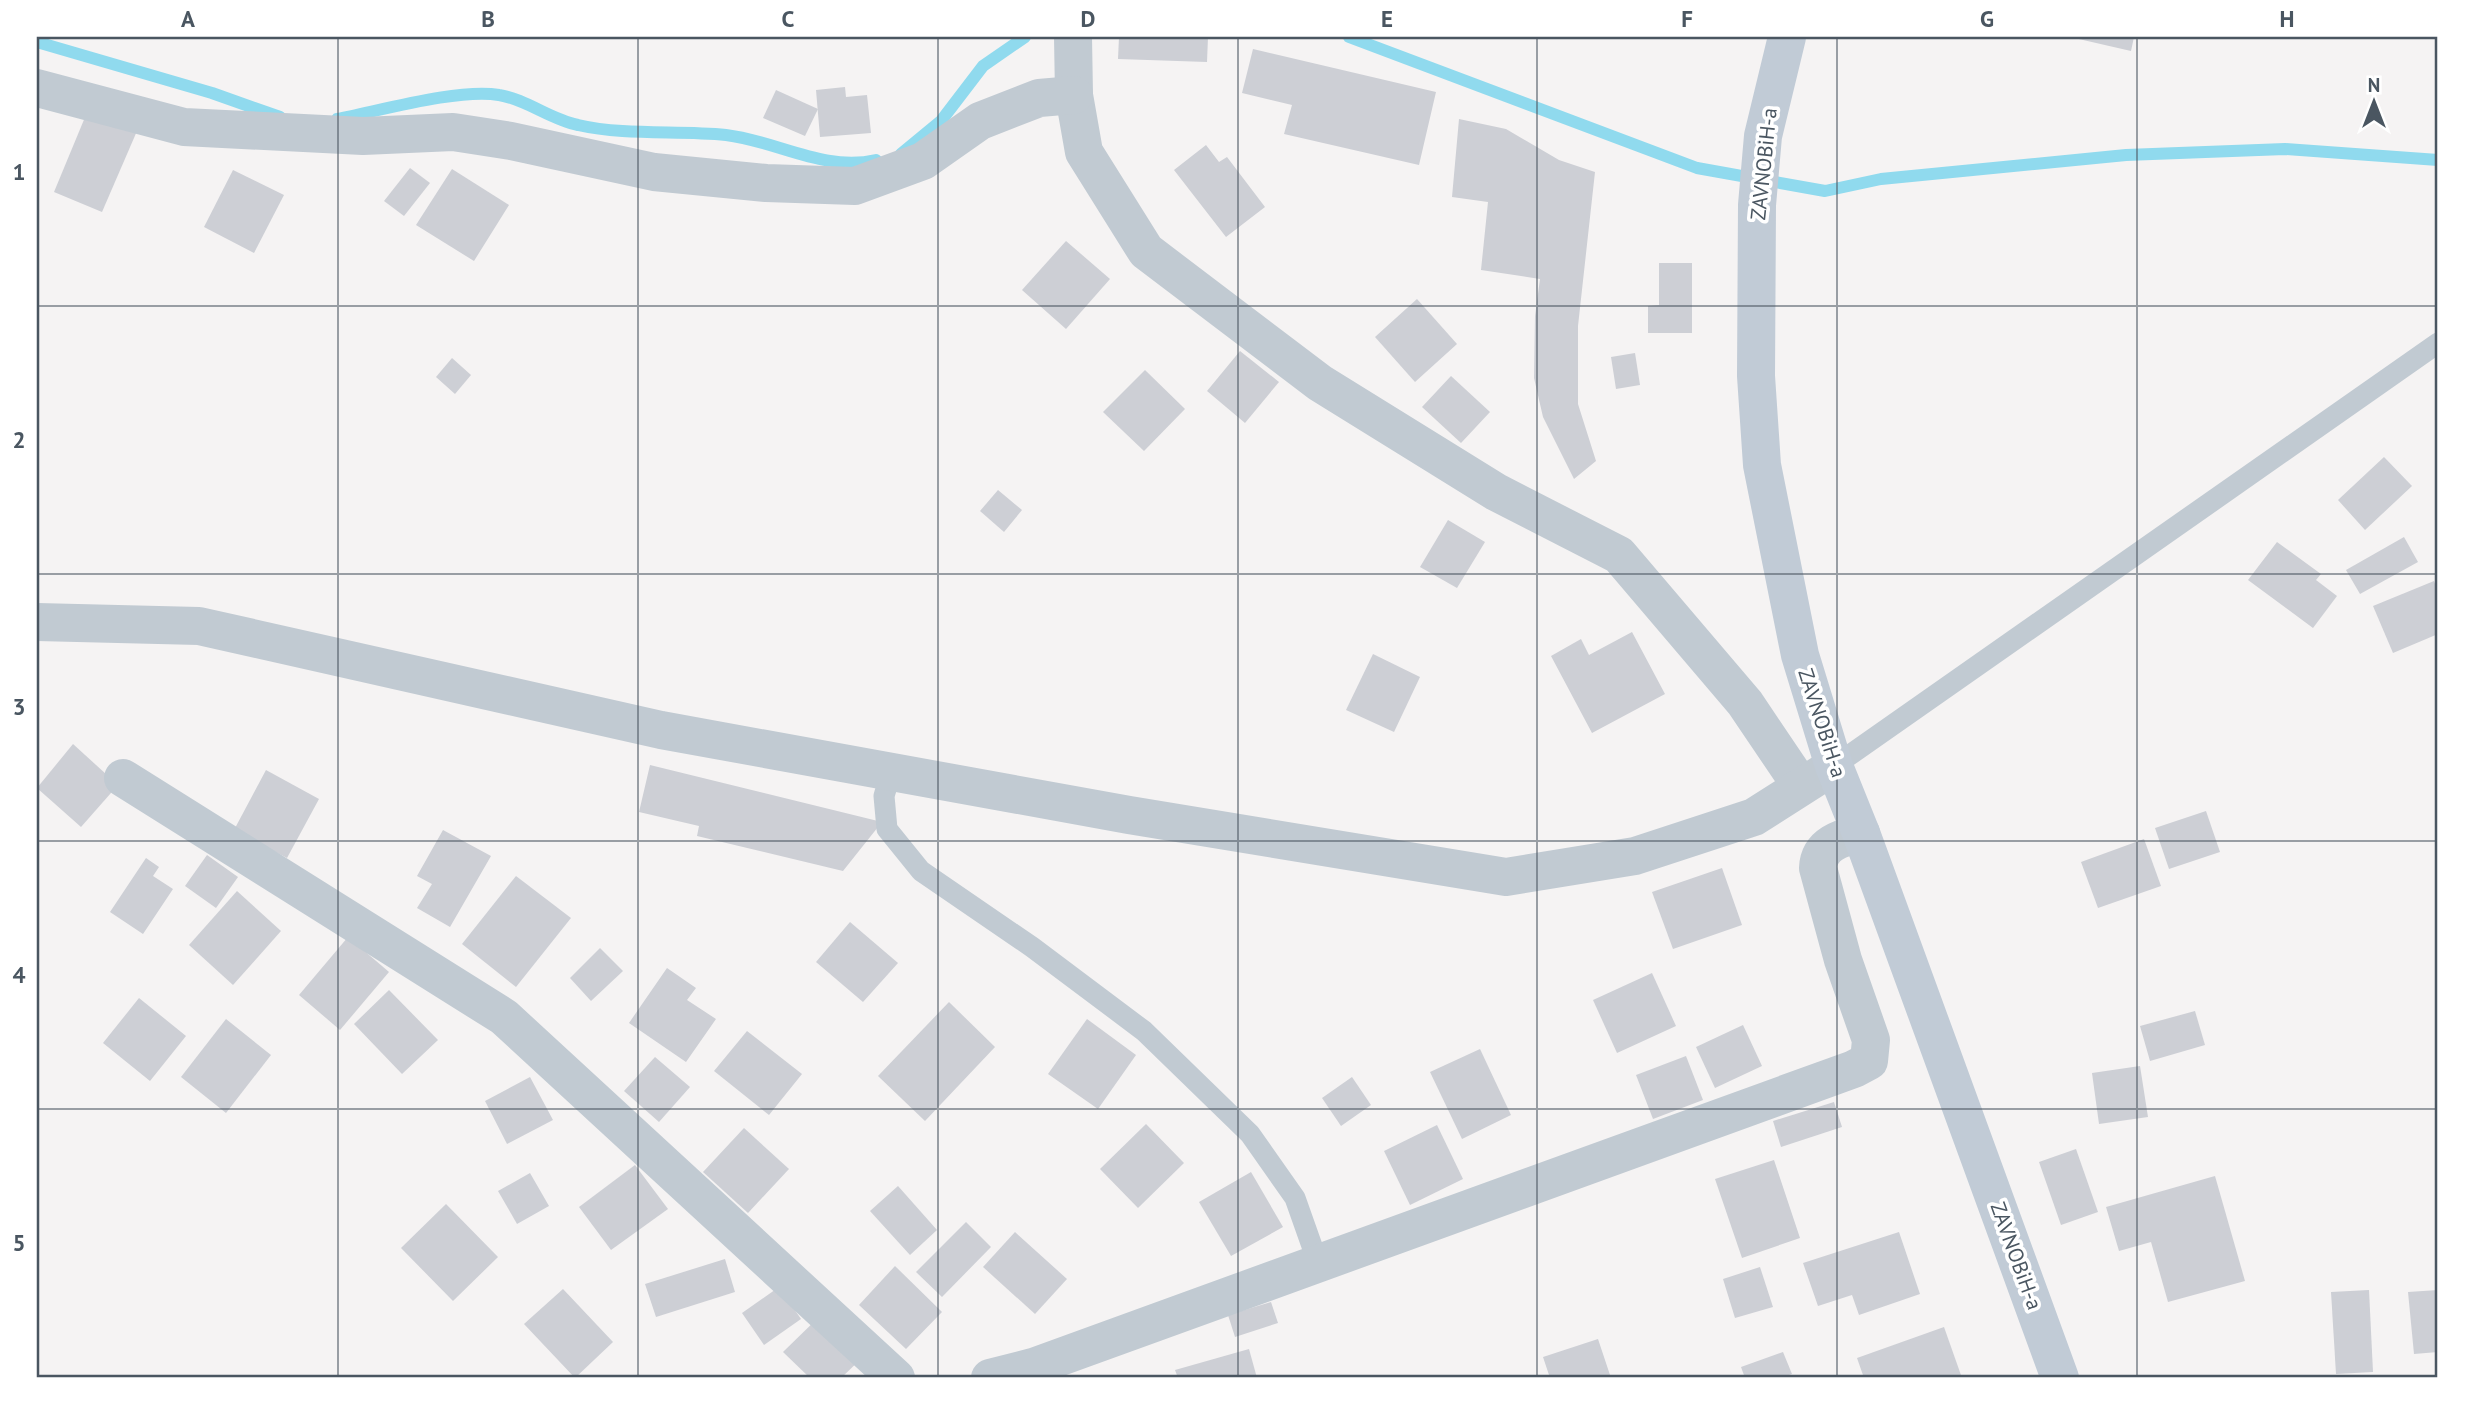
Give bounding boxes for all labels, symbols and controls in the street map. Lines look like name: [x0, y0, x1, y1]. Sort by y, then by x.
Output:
text: A: [181, 4, 195, 33]
text: B: [481, 4, 495, 33]
text: C: [782, 4, 795, 33]
text: D: [1081, 4, 1095, 33]
text: E: [1381, 4, 1393, 33]
text: F: [1681, 4, 1693, 33]
text: G: [1980, 4, 1994, 33]
text: H: [2280, 4, 2294, 33]
north arrow: [2338, 66, 2408, 136]
text: N: [2368, 73, 2380, 97]
street label: ZAVNOBiH-a: [1744, 106, 1783, 221]
text: 1: [12, 157, 26, 186]
text: 2: [12, 425, 26, 454]
street label: ZAVNOBiH-a: [1792, 665, 1853, 781]
text: 3: [12, 692, 26, 721]
text: 4: [12, 960, 26, 989]
street label: ZAVNOBiH-a: [1984, 1198, 2048, 1313]
text: 5: [12, 1228, 26, 1257]

